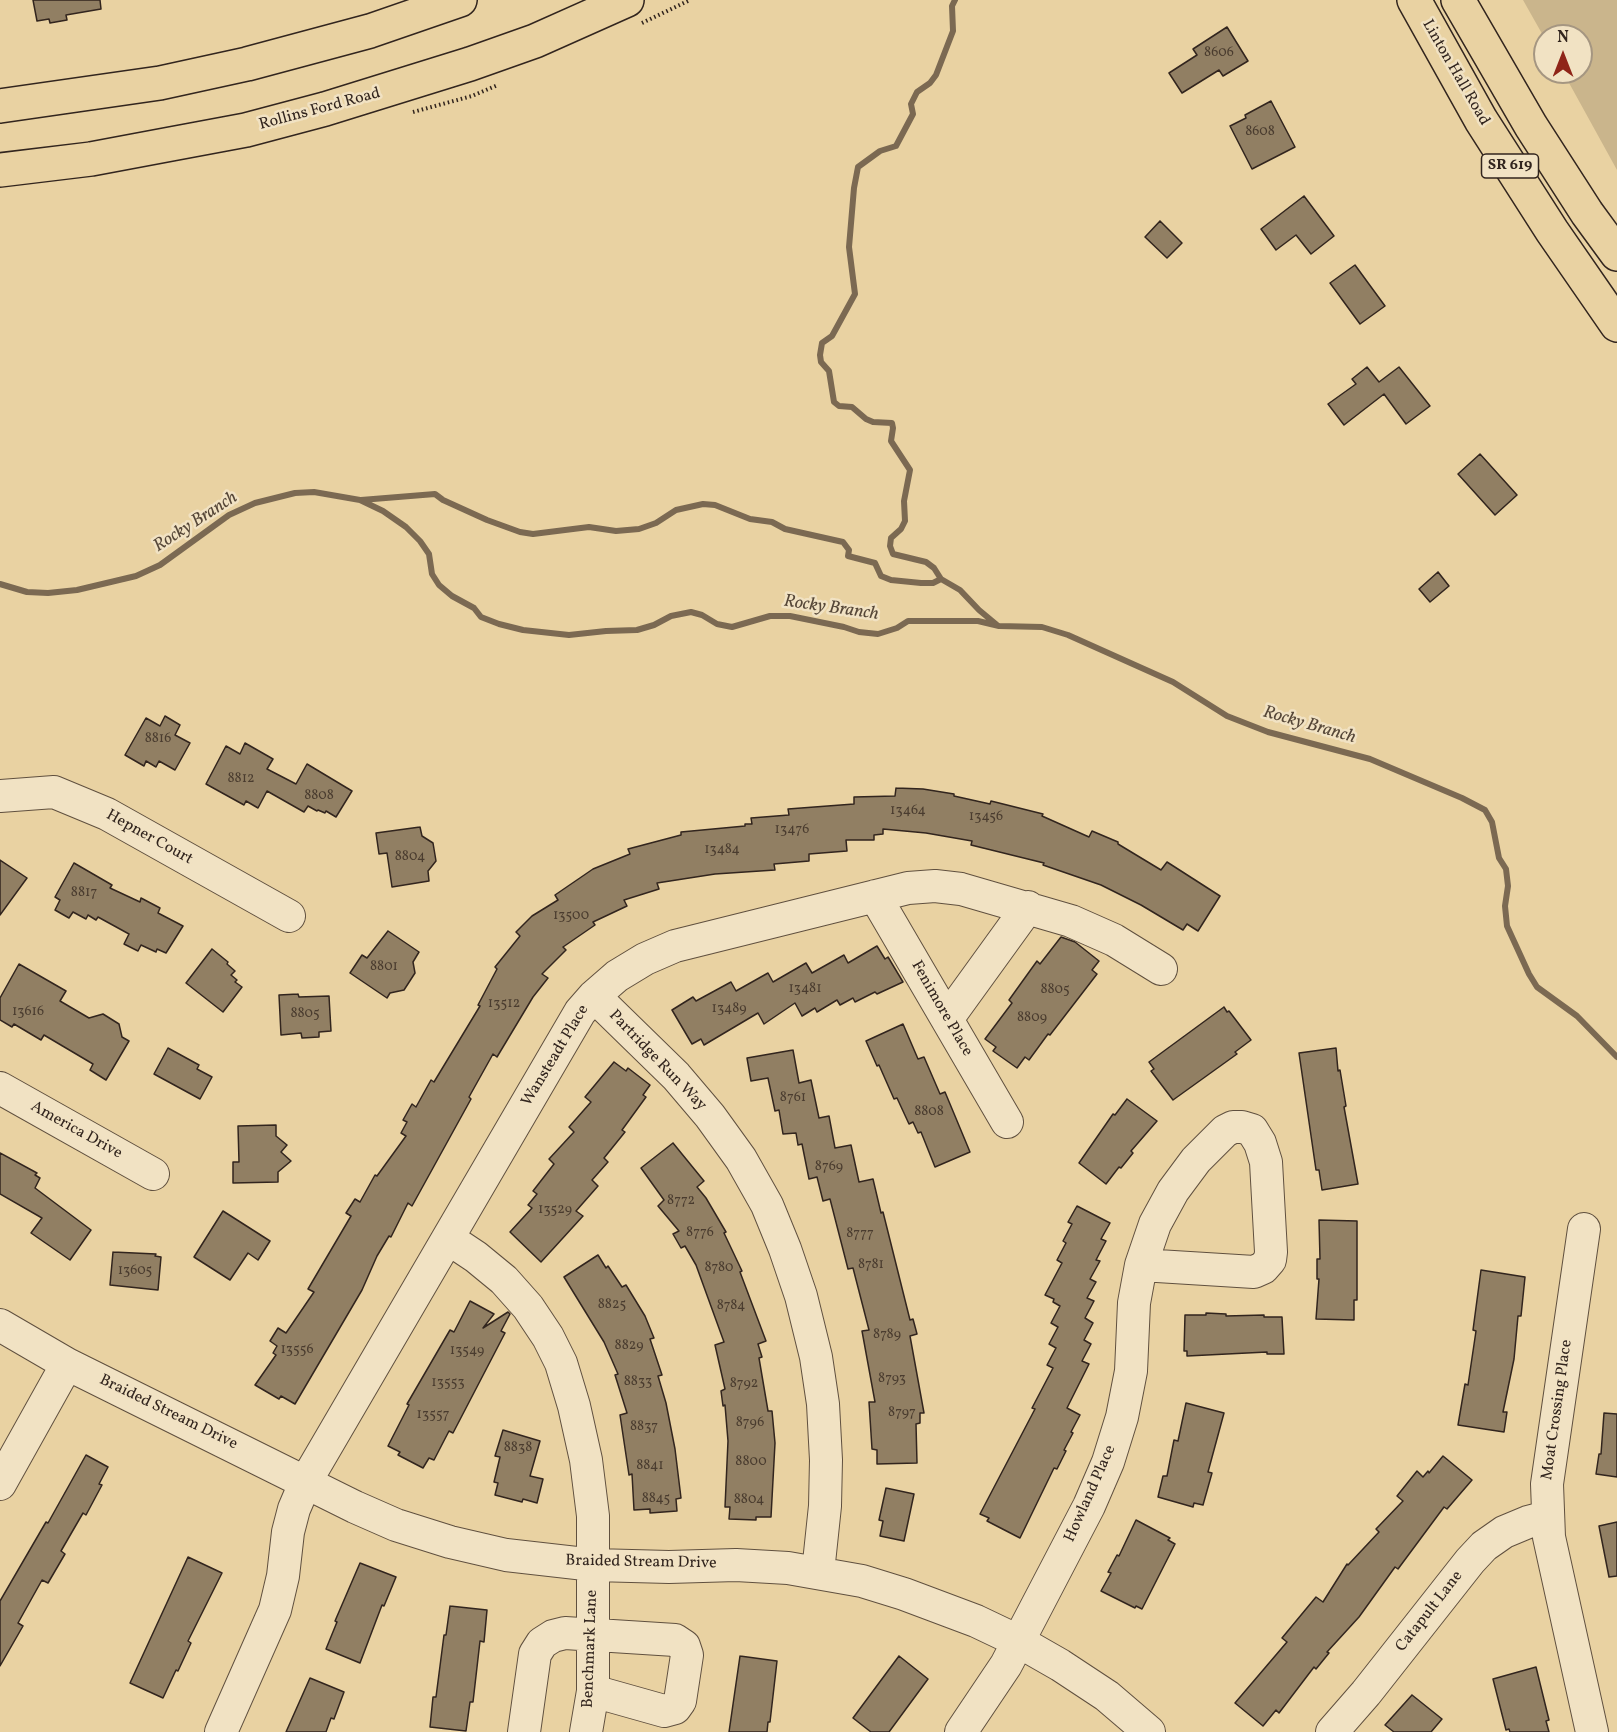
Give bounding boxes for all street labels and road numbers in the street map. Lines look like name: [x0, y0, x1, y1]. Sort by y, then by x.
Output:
street label: Linton Hall Road: [1417, 17, 1493, 129]
street label: Rollins Ford Road: [257, 85, 383, 135]
road number: SR 619: [1482, 154, 1538, 178]
street label: Hepner Court: [102, 806, 196, 870]
street label: Fenimore Place: [906, 958, 976, 1060]
street label: Wansteadt Place: [518, 1002, 594, 1110]
street label: Partridge Run Way: [604, 1007, 710, 1115]
street label: America Drive: [27, 1098, 125, 1164]
street label: Moat Crossing Place: [1539, 1339, 1577, 1481]
street label: Braided Stream Drive: [96, 1371, 240, 1455]
street label: Howland Place: [1061, 1443, 1121, 1545]
street label: Braided Stream Drive: [565, 1552, 717, 1574]
street label: Catapult Lane: [1392, 1568, 1468, 1656]
street label: Benchmark Lane: [579, 1590, 603, 1708]

